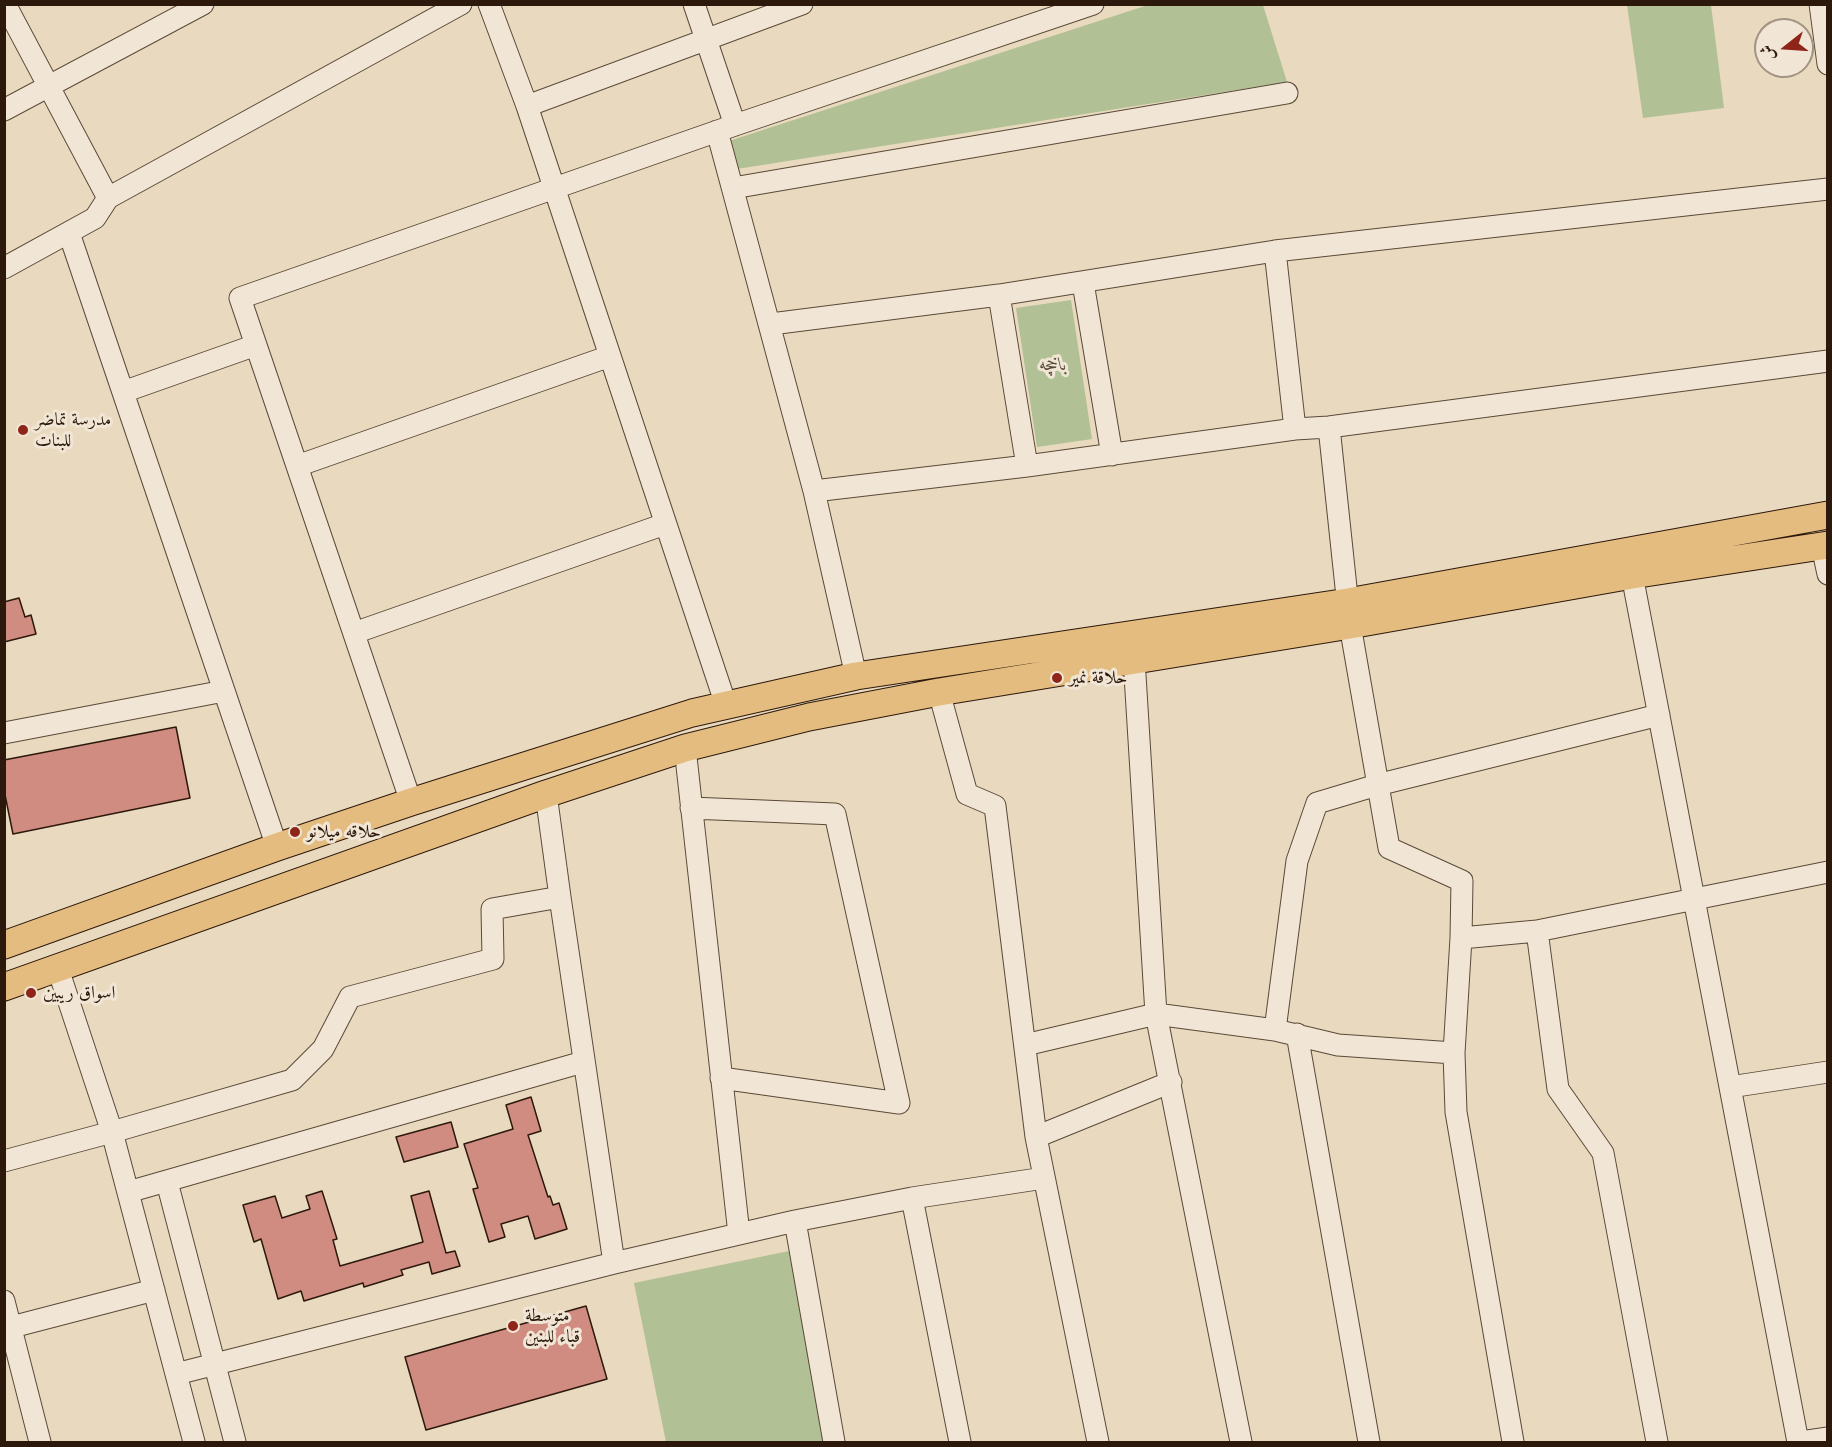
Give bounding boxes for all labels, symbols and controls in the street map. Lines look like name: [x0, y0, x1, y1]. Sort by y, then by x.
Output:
north arrow: [1754, 18, 1814, 78]
text: ش: [1759, 43, 1779, 63]
park label: باخچە: [1039, 354, 1067, 376]
place label: مدرسة تماضر للبنات: [35, 409, 111, 452]
marker: مدرسة تماضر للبنات: [16, 423, 30, 437]
place label: حلاقة نمير: [1069, 667, 1127, 689]
marker: حلاقة نمير: [1050, 671, 1064, 685]
place label: حلاقه ميلانو: [307, 821, 381, 843]
marker: حلاقه ميلانو: [288, 825, 302, 839]
place label: اسواق ريبين: [43, 982, 115, 1004]
marker: اسواق ريبين: [24, 986, 38, 1000]
place label: متوسطة قباء للبنين: [525, 1305, 580, 1348]
marker: متوسطة قباء للبنين: [506, 1319, 520, 1333]

